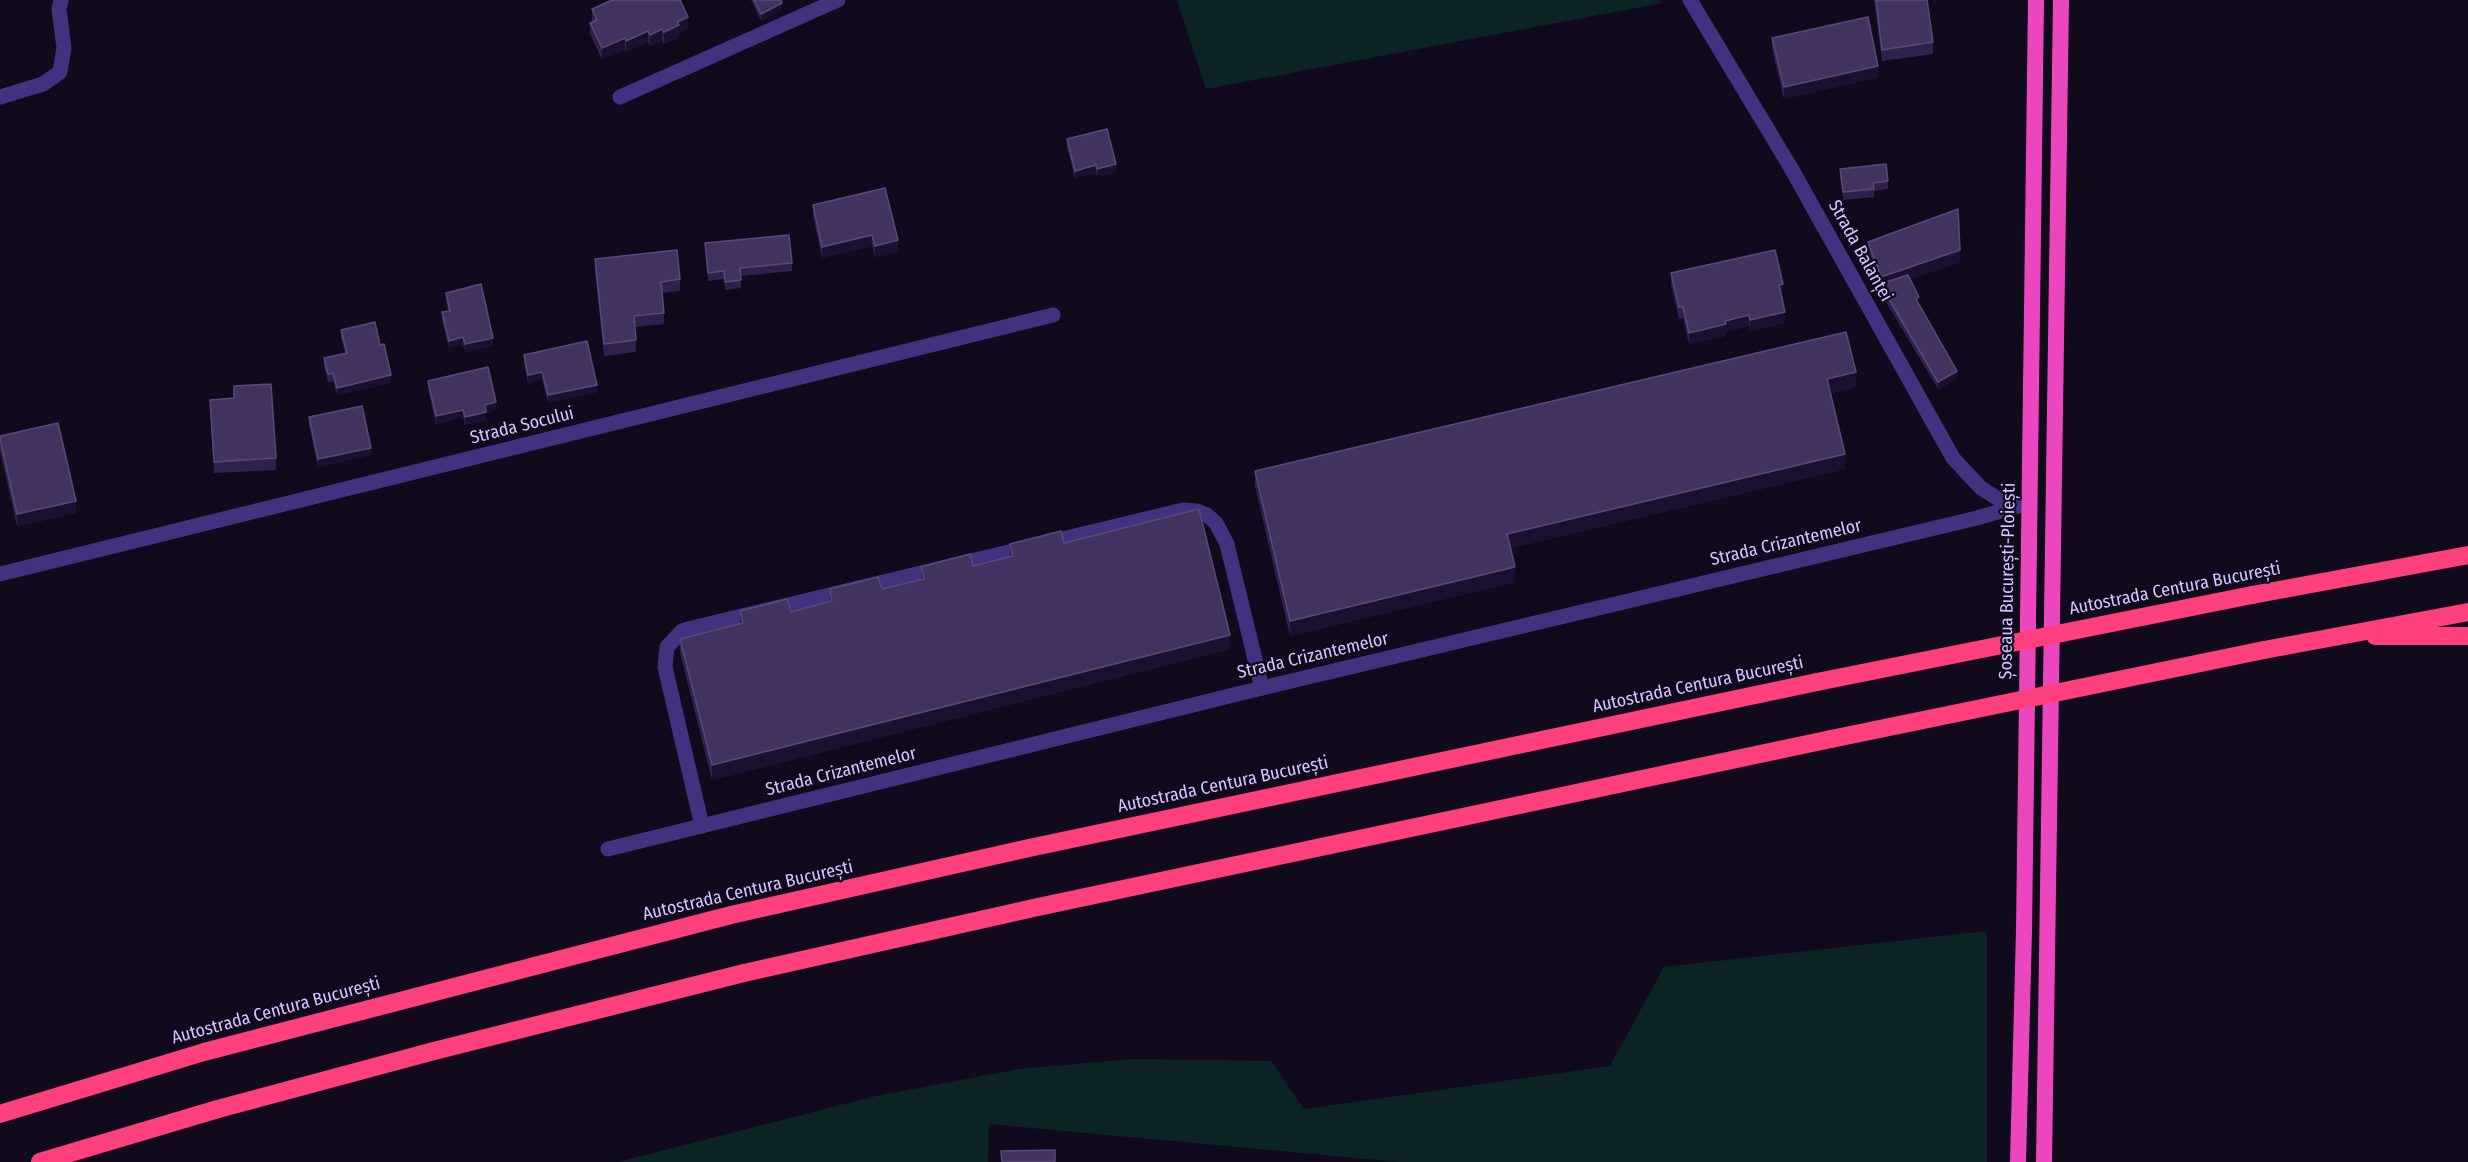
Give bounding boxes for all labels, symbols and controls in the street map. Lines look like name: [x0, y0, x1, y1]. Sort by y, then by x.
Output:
street label: Strada Balanței: [1823, 197, 1897, 305]
street label: Strada Socului: [468, 403, 576, 449]
street label: Șoseaua București-Ploiești: [1995, 483, 2021, 679]
street label: Strada Crizantemelor: [1708, 515, 1864, 571]
street label: Autostrada Centura București: [2067, 558, 2283, 620]
street label: Strada Crizantemelor: [1235, 628, 1391, 684]
street label: Autostrada Centura București: [1591, 652, 1805, 718]
street label: Strada Crizantemelor: [763, 743, 919, 801]
street label: Autostrada Centura București: [1116, 752, 1330, 818]
street label: Autostrada Centura București: [641, 856, 855, 926]
street label: Autostrada Centura București: [169, 973, 383, 1049]

